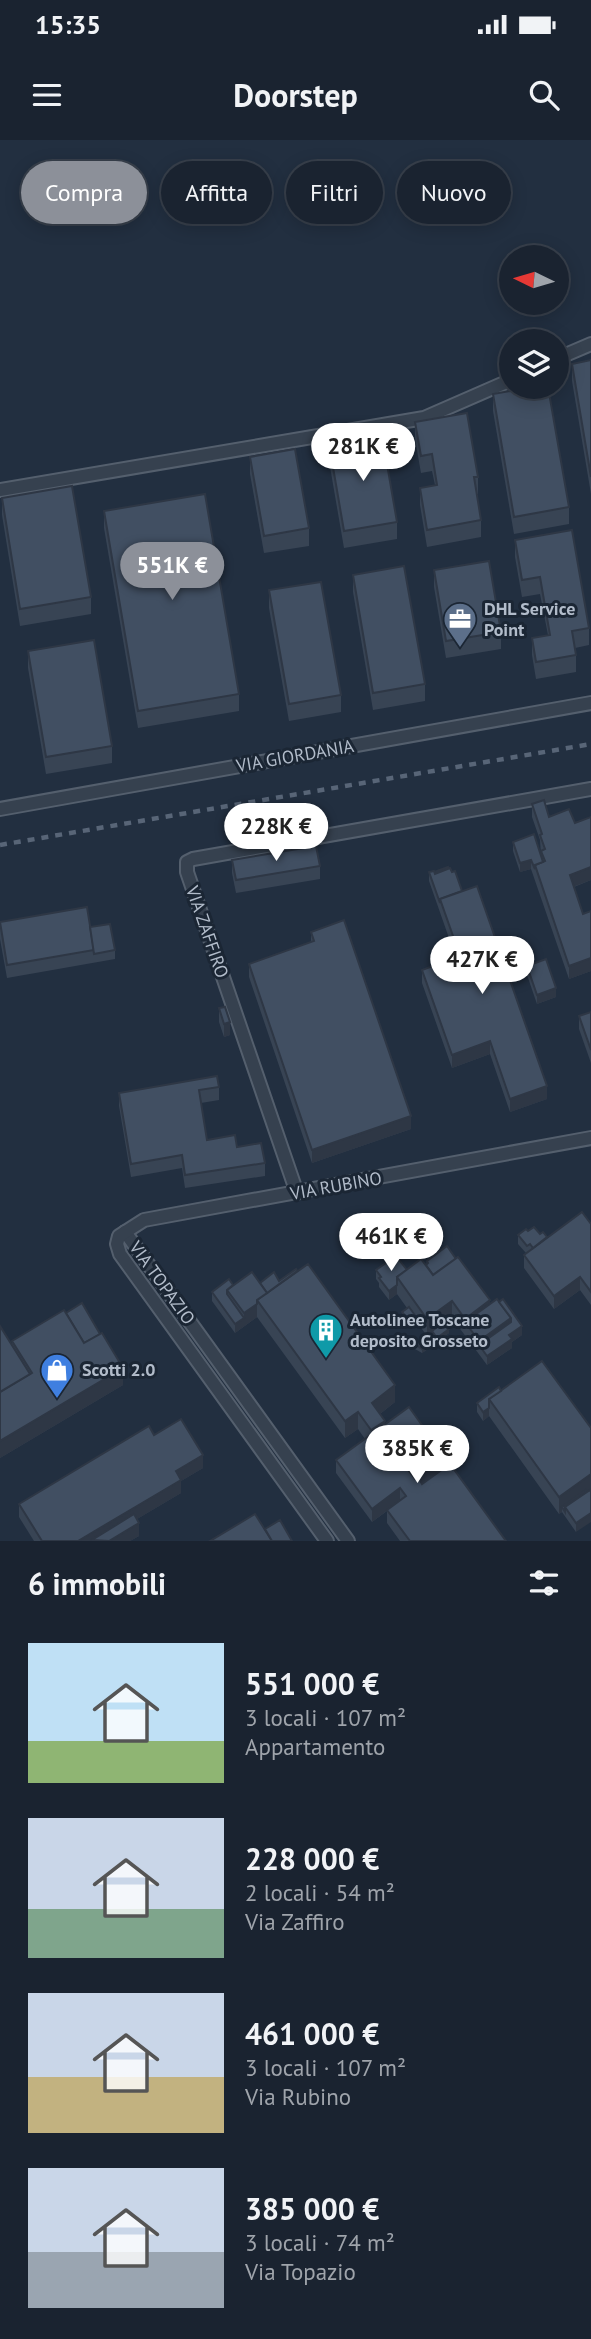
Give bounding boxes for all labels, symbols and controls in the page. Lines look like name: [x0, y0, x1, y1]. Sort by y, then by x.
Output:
text: 15:35: [35, 8, 101, 41]
text: Doorstep: [233, 74, 358, 116]
icon: menu: [28, 76, 66, 114]
icon: search: [525, 76, 563, 114]
chip: Compra: [21, 161, 147, 224]
chip: Affitta: [161, 161, 272, 224]
chip: Filtri: [286, 161, 383, 224]
chip: Nuovo: [397, 161, 511, 224]
north arrow: [499, 245, 569, 315]
map controls: [499, 245, 569, 399]
button: layers: [499, 329, 569, 399]
pin: 281K €: [306, 424, 420, 483]
text: 281K €: [327, 431, 399, 460]
pin: 551K €: [115, 542, 229, 602]
text: 551K €: [136, 550, 208, 579]
place label: DHL Service Point: [484, 597, 575, 641]
office icon: DHL Service Point: [441, 600, 479, 649]
street label: VIA GIORDANIA: [233, 734, 356, 777]
pin: 228K €: [219, 804, 333, 863]
text: 228K €: [240, 811, 312, 840]
street label: VIA ZAFFIRO: [181, 882, 234, 981]
pin: 427K €: [425, 936, 539, 996]
text: 427K €: [446, 944, 518, 973]
street label: VIA RUBINO: [287, 1166, 384, 1205]
pin: 461K €: [334, 1214, 448, 1273]
text: 461K €: [355, 1221, 427, 1250]
street label: VIA TOPAZIO: [124, 1236, 200, 1329]
place label: Autolinee Toscane deposito Grosseto: [350, 1308, 489, 1352]
building icon: Autolinee Toscane deposito Grosseto: [307, 1311, 345, 1360]
shop icon: Scotti 2.0: [38, 1351, 76, 1400]
place label: Scotti 2.0: [82, 1358, 155, 1381]
pin: 385K €: [360, 1426, 474, 1485]
text: 385K €: [381, 1433, 453, 1462]
text: 6 immobili: [28, 1564, 166, 1603]
icon: filters: [525, 1564, 563, 1602]
text: 551 000 €: [245, 1664, 379, 1703]
icon: home: [84, 1671, 168, 1755]
text: 3 locali · 107 m²: [245, 1703, 406, 1732]
text: Appartamento: [245, 1732, 385, 1761]
text: 228 000 €: [245, 1839, 379, 1878]
icon: home: [84, 1846, 168, 1930]
text: 2 locali · 54 m²: [245, 1878, 395, 1907]
text: Via Zaffiro: [245, 1907, 345, 1936]
text: 461 000 €: [245, 2014, 379, 2053]
icon: home: [84, 2021, 168, 2105]
text: 3 locali · 107 m²: [245, 2053, 406, 2082]
text: Via Rubino: [245, 2082, 351, 2111]
text: 385 000 €: [245, 2189, 379, 2228]
icon: home: [84, 2196, 168, 2280]
text: 3 locali · 74 m²: [245, 2228, 395, 2257]
text: Via Topazio: [245, 2257, 356, 2286]

